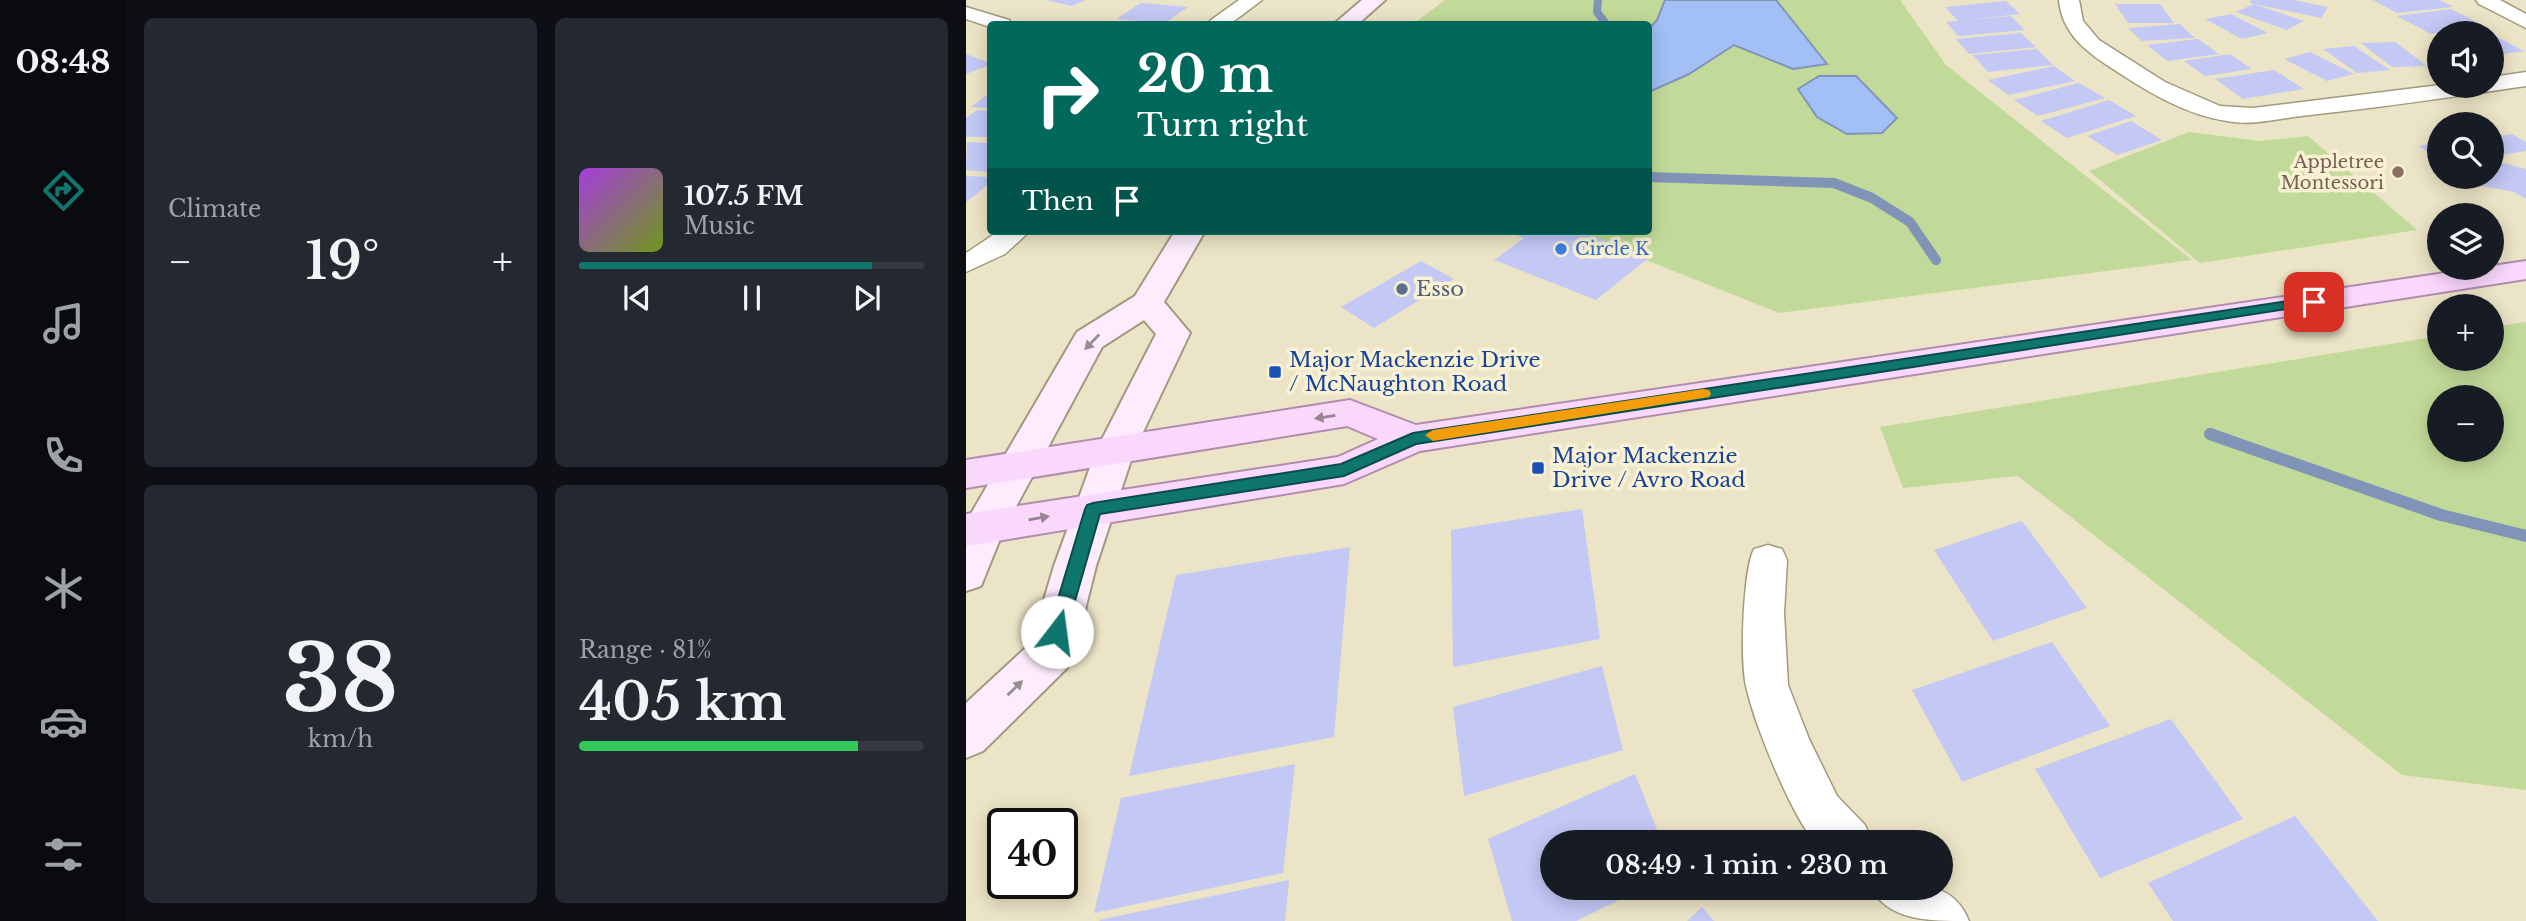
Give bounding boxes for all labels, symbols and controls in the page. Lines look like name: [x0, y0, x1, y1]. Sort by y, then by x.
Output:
map controls: [2427, 21, 2504, 462]
button: sound: [2427, 21, 2504, 98]
text: 08:48: [15, 42, 111, 82]
text: 20 m: [1137, 44, 1273, 105]
icon: right: [1022, 49, 1113, 140]
text: Turn right: [1137, 105, 1308, 145]
button: search: [2427, 112, 2504, 189]
place label: Appletree Montessori: [2281, 151, 2384, 194]
marker: Appletree Montessori: [2390, 164, 2406, 180]
icon: directions: [39, 166, 88, 215]
text: 107.5 FM: [684, 180, 804, 212]
icon: arrive: [1108, 182, 1146, 220]
text: Then: [1022, 185, 1094, 217]
text: Climate: [168, 195, 261, 223]
button: layers: [2427, 203, 2504, 280]
text: Music: [684, 212, 755, 240]
text: 19°: [305, 229, 380, 293]
text: −: [168, 238, 192, 285]
text: +: [492, 238, 513, 285]
place label: Circle K: [1575, 238, 1650, 260]
marker: Circle K: [1553, 241, 1569, 257]
pin: [2284, 272, 2344, 332]
place label: Esso: [1416, 276, 1464, 302]
icon: previous: [618, 279, 656, 317]
icon: pause: [733, 279, 771, 317]
icon: next: [848, 279, 886, 317]
marker: Esso: [1394, 281, 1410, 297]
icon: arrive: [2295, 283, 2333, 321]
button: +: [2427, 294, 2504, 371]
icon: music: [39, 299, 88, 348]
one-way arrow: [1083, 333, 1100, 350]
place label: Major Mackenzie Drive / McNaughton Road: [1289, 347, 1541, 397]
marker: Major Mackenzie Drive / McNaughton Road: [1267, 364, 1283, 380]
button: −: [2427, 385, 2504, 462]
one-way arrow: [1314, 412, 1336, 423]
icon: phone: [39, 431, 88, 480]
place label: Major Mackenzie Drive / Avro Road: [1552, 443, 1745, 493]
marker: Major Mackenzie Drive / Avro Road: [1530, 460, 1546, 476]
one-way arrow: [1028, 513, 1050, 524]
icon: climate: [39, 564, 88, 613]
position arrow: [1020, 595, 1094, 669]
text: 38: [283, 623, 398, 736]
text: Range · 81%: [579, 636, 712, 664]
text: 405 km: [579, 670, 786, 734]
one-way arrow: [1007, 679, 1024, 696]
icon: car: [39, 697, 88, 746]
text: km/h: [308, 725, 373, 753]
speed limit sign: 40: [987, 808, 1078, 899]
icon: filters: [39, 830, 88, 879]
text: 08:49 · 1 min · 230 m: [1605, 849, 1888, 881]

